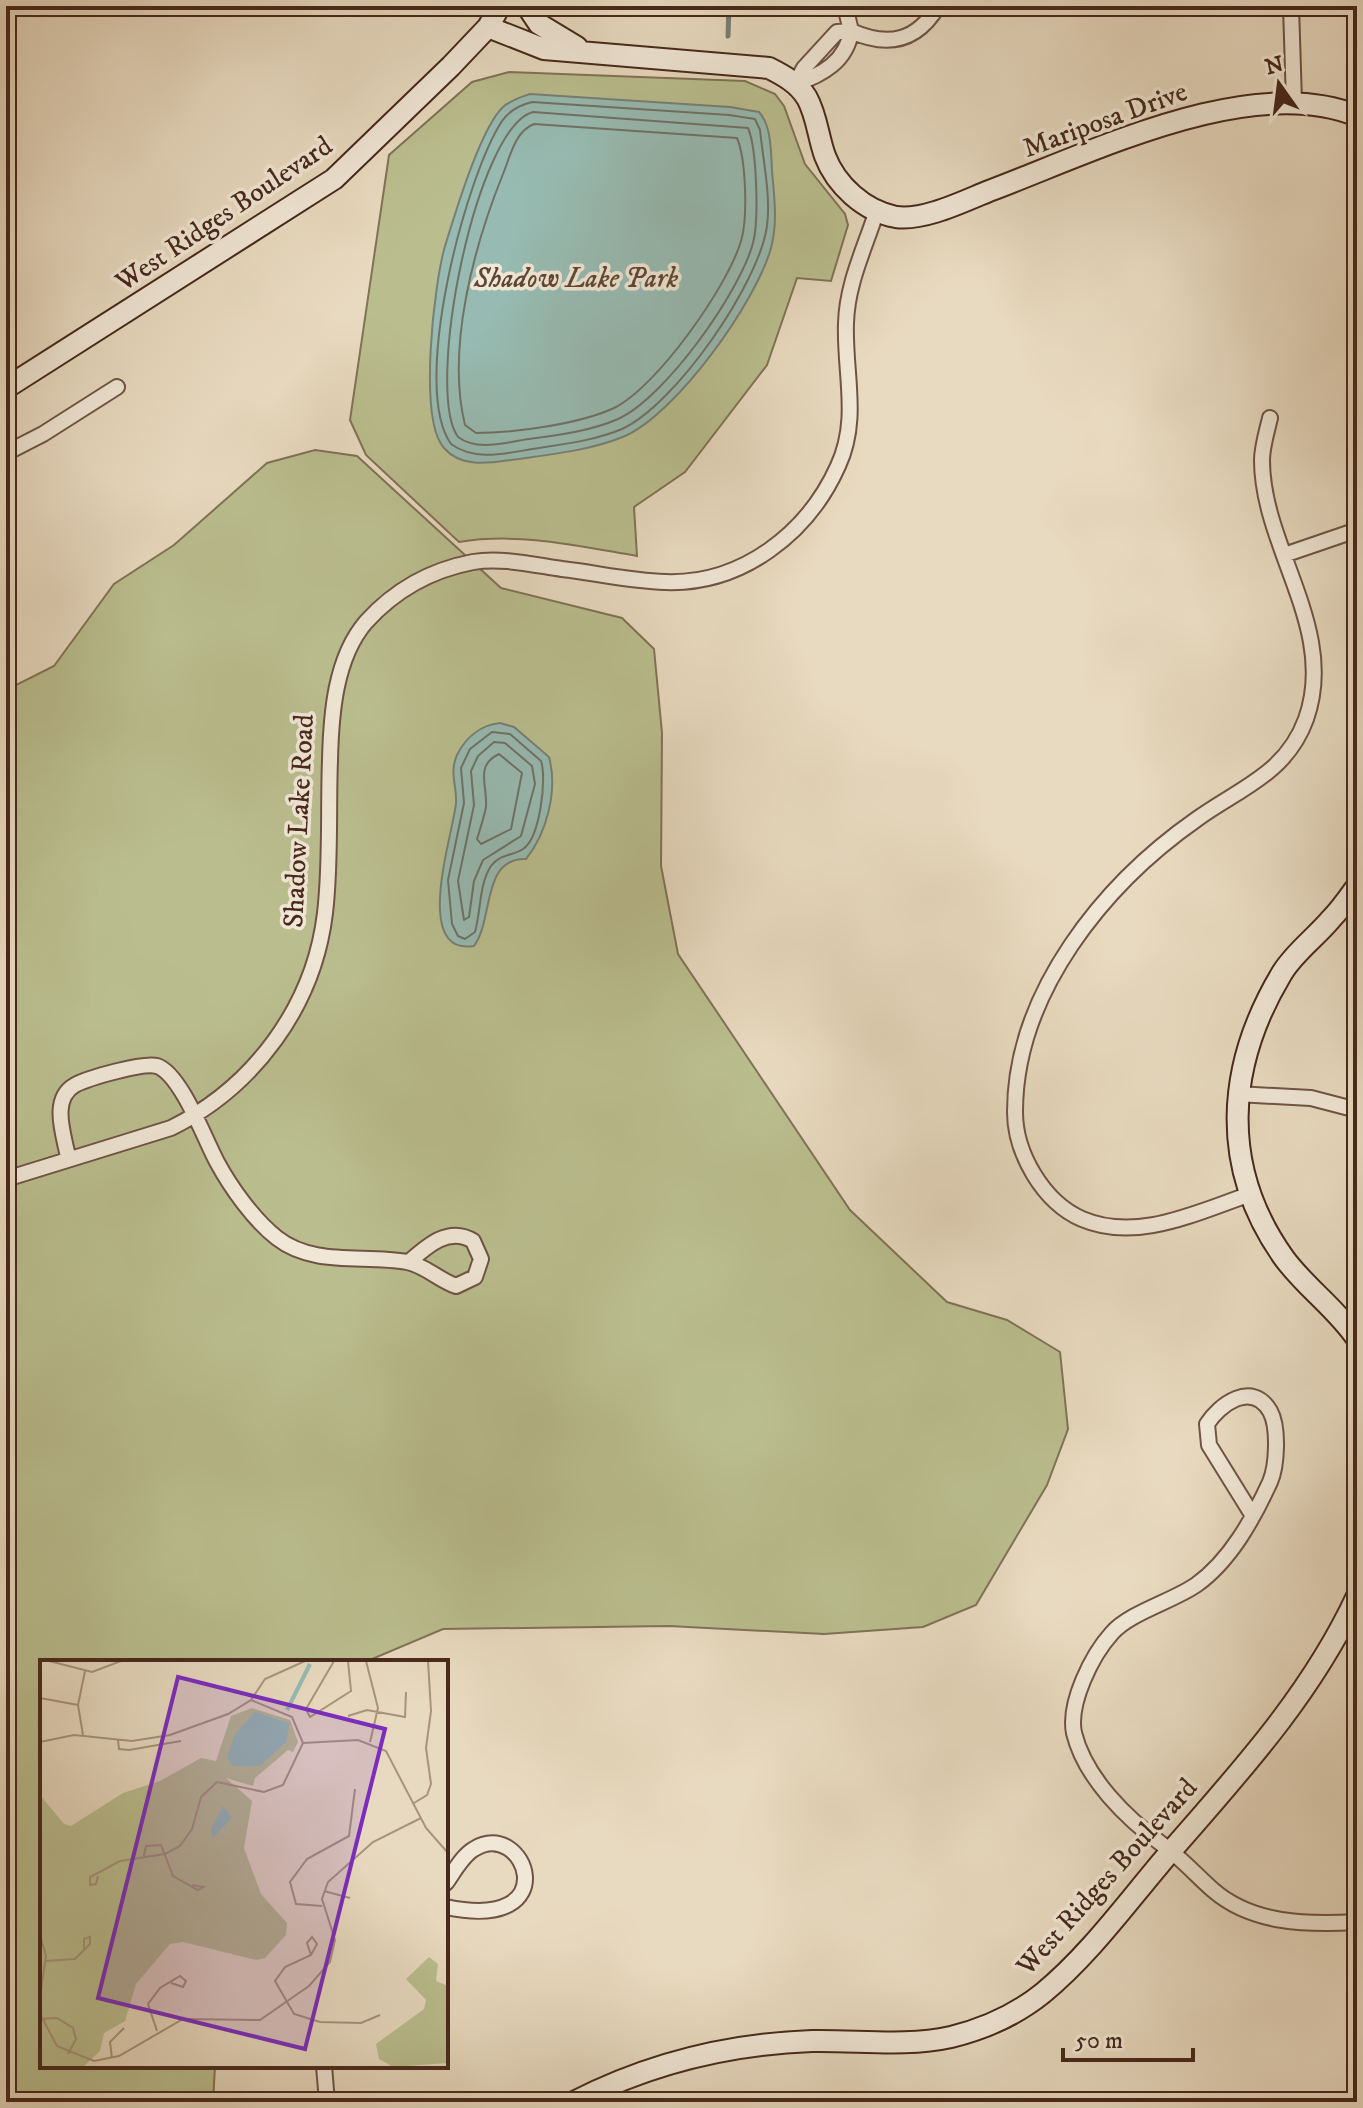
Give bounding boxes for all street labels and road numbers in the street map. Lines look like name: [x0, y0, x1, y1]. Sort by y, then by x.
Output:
street label: Mariposa Drive: [1018, 74, 1192, 166]
street label: West Ridges Boulevard: [108, 128, 339, 300]
street label: Shadow Lake Road: [276, 713, 322, 929]
street label: West Ridges Boulevard: [1008, 1771, 1205, 1984]

